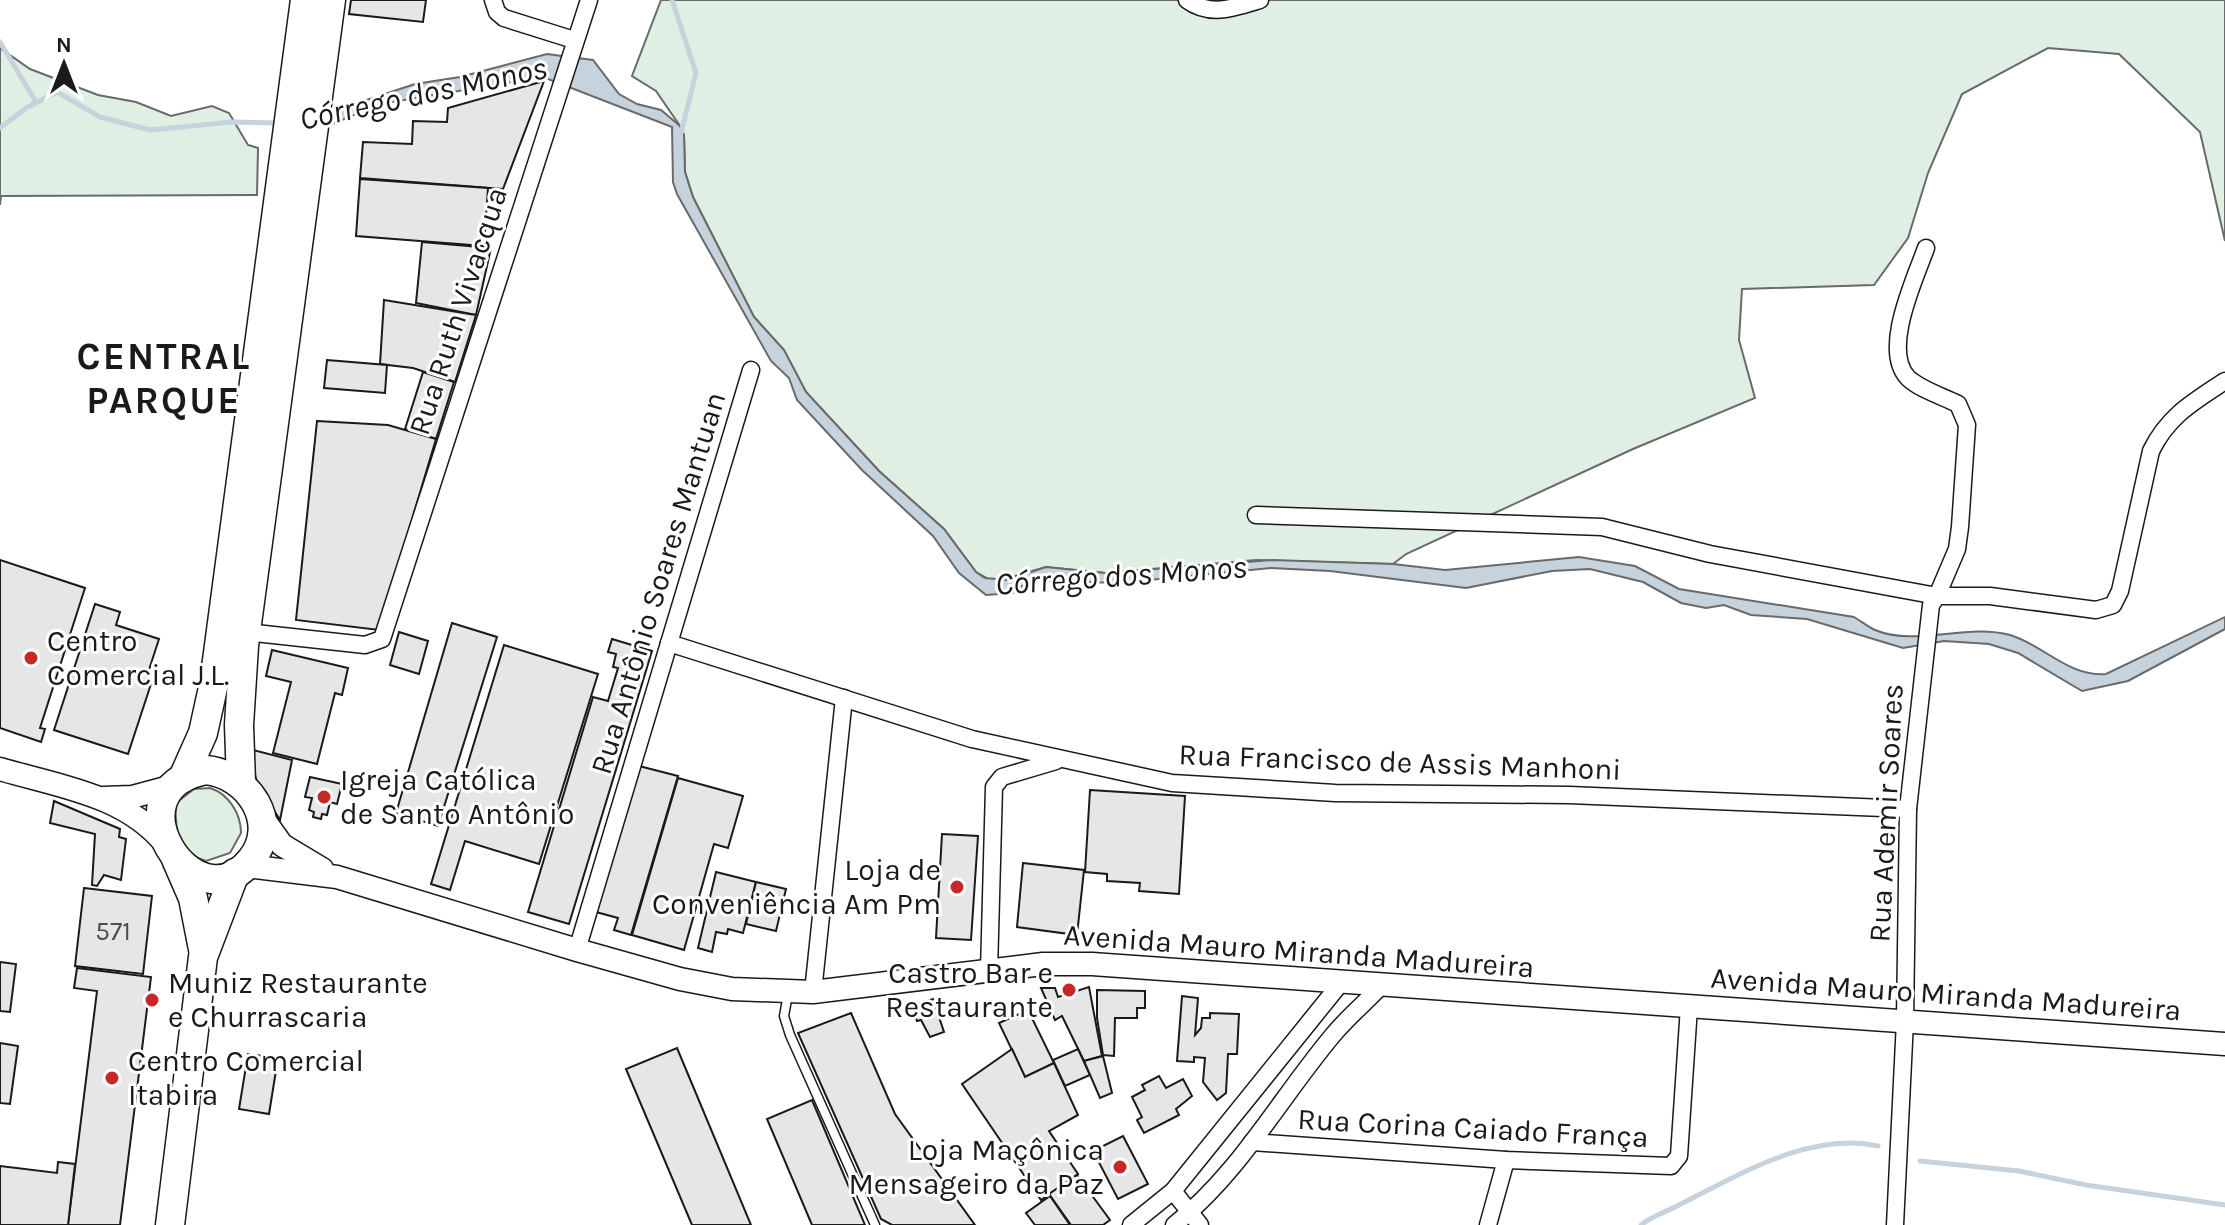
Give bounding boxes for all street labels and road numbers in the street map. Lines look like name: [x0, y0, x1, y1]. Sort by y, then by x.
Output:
street label: Rua Ruth Vivacqua: [401, 183, 515, 439]
street label: Rua Antônio Soares Mantuan: [583, 387, 733, 779]
street label: Rua Ademir Soares: [1861, 683, 1911, 943]
street label: Rua Francisco de Assis Manhoni: [1178, 736, 1622, 788]
street label: Avenida Mauro Miranda Madureira: [1063, 917, 1535, 985]
street label: Avenida Mauro Miranda Madureira: [1710, 960, 2182, 1028]
street label: Rua Corina Caiado França: [1297, 1101, 1649, 1155]

